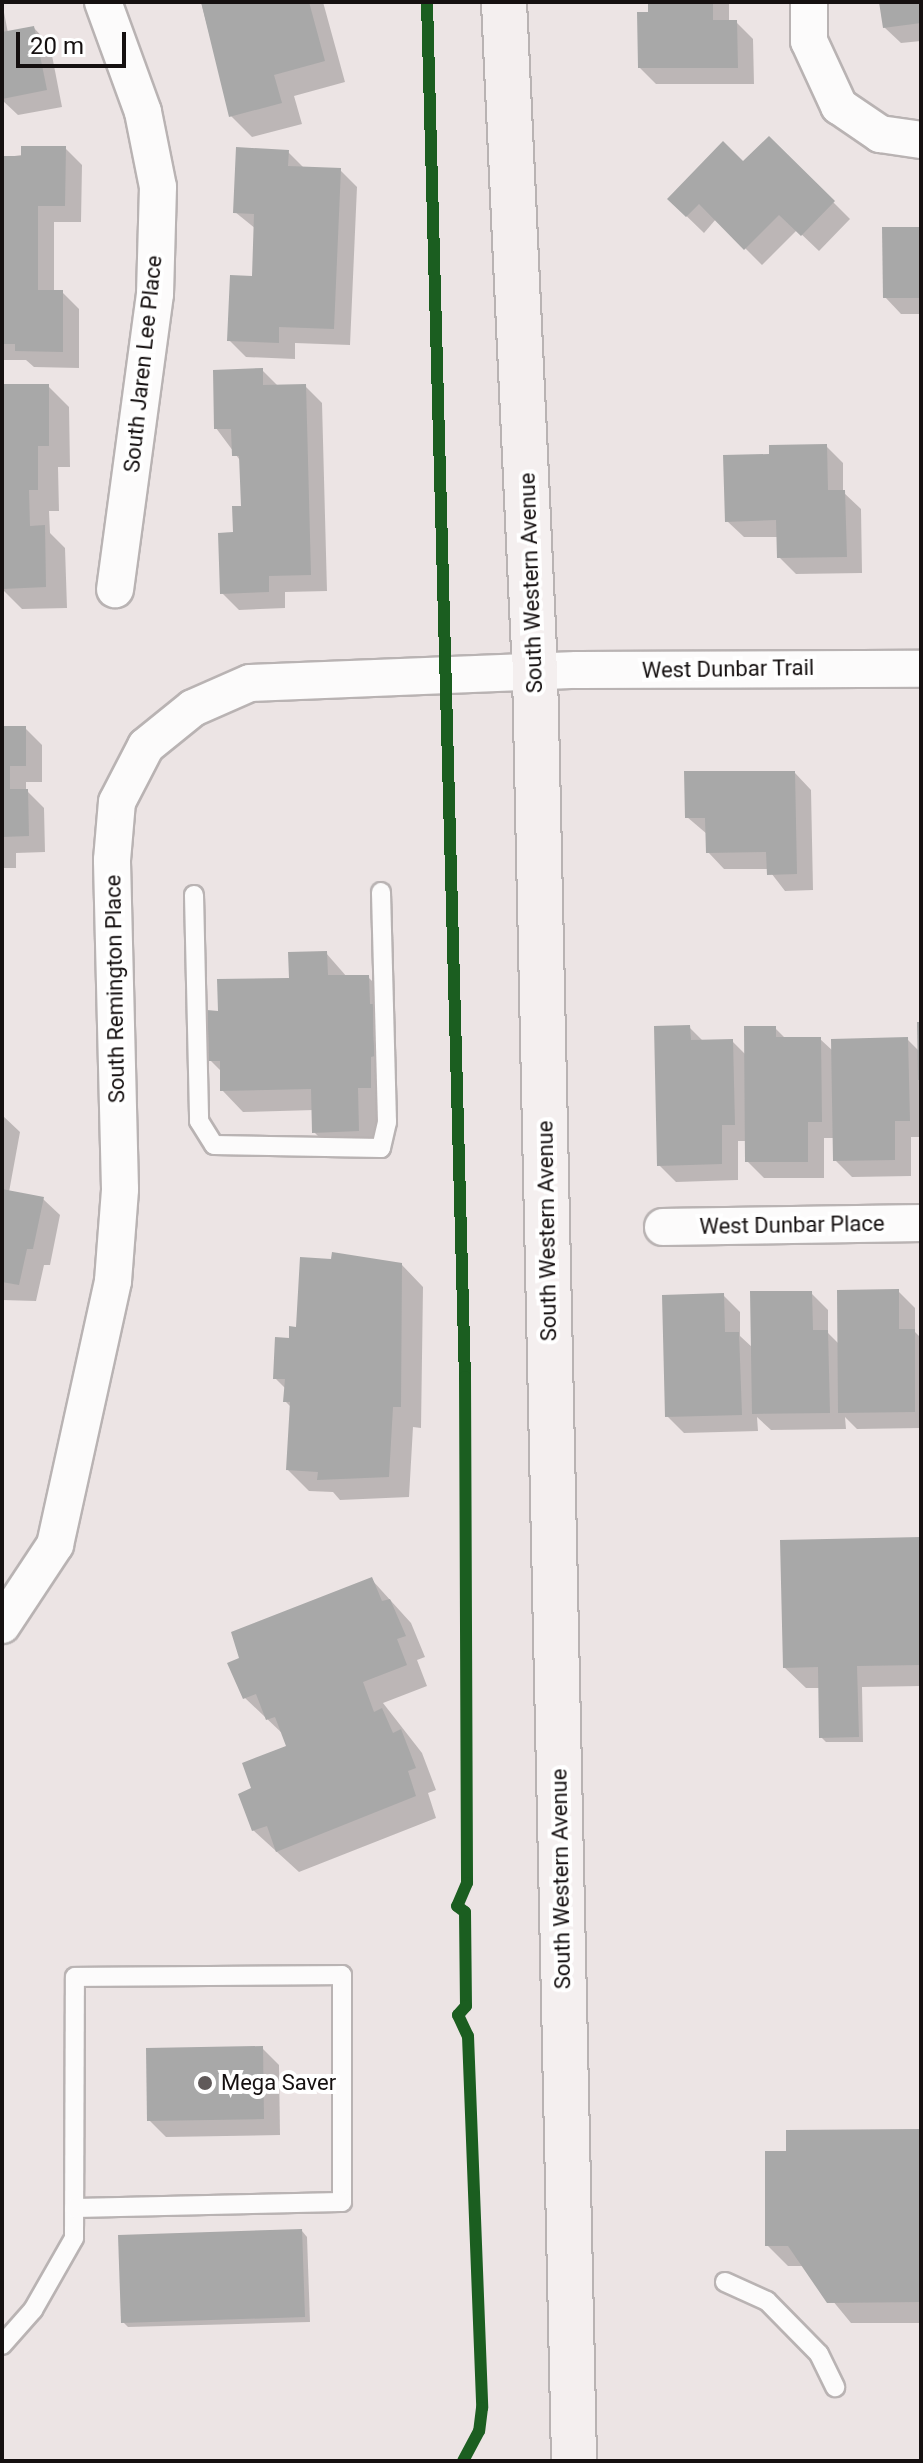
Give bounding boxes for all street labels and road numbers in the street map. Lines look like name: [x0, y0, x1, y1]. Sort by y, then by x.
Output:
street label: South Jaren Lee Place: [118, 254, 168, 474]
street label: South Western Avenue: [514, 472, 548, 694]
street label: West Dunbar Trail: [641, 654, 815, 684]
street label: South Remington Place: [100, 875, 130, 1103]
street label: South Western Avenue: [532, 1120, 562, 1342]
street label: West Dunbar Place: [699, 1210, 885, 1240]
street label: South Western Avenue: [546, 1768, 576, 1990]

